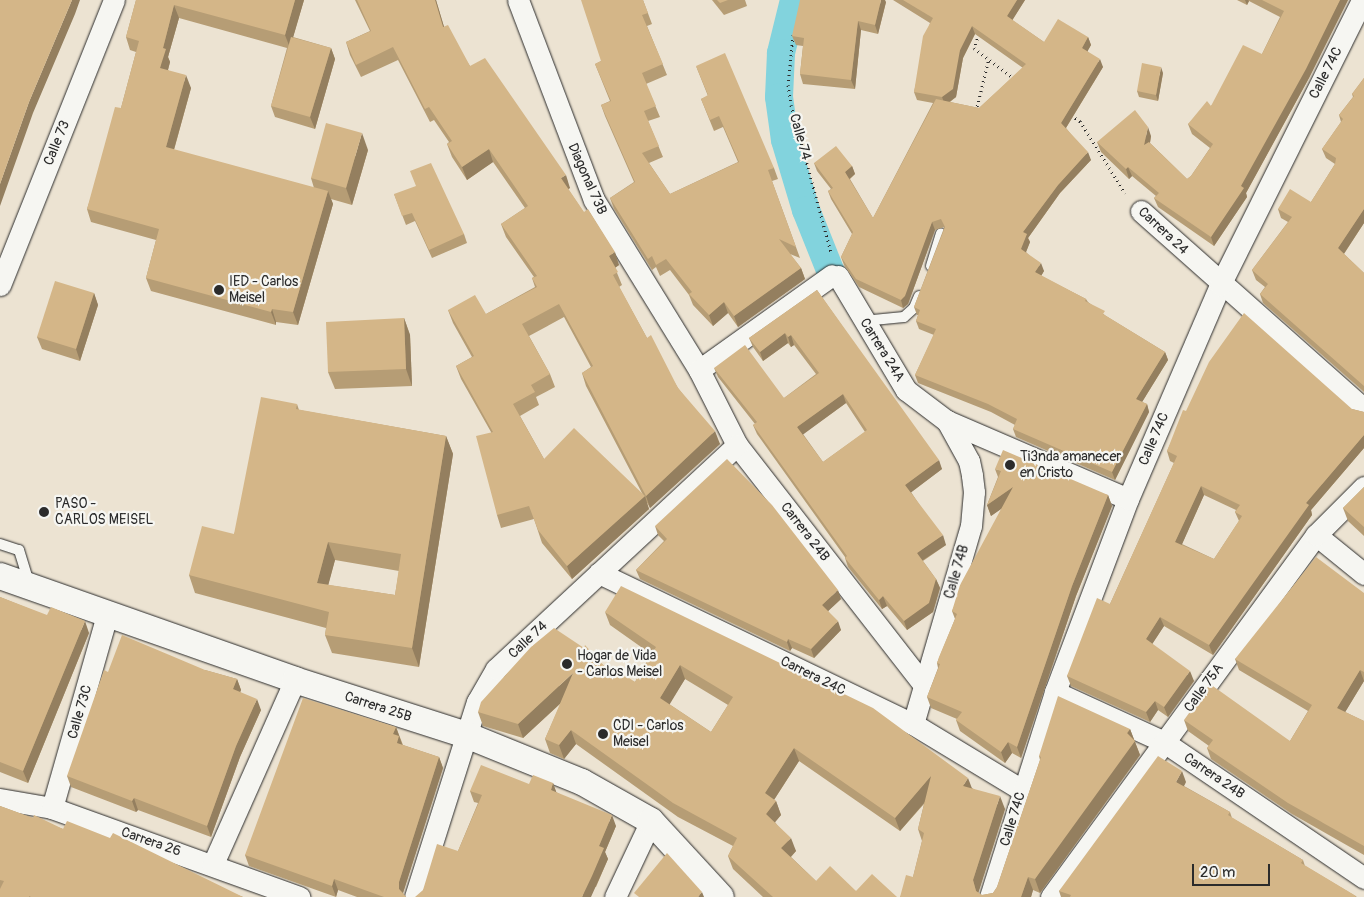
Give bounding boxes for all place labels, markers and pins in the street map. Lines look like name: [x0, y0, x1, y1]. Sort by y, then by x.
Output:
place label: IED - Carlos Meisel: [229, 274, 298, 306]
marker: IED - Carlos Meisel: [213, 284, 225, 296]
place label: Ti3nda amanecer en Cristo: [1020, 449, 1121, 482]
marker: Ti3nda amanecer en Cristo: [1004, 459, 1016, 471]
place label: PASO - CARLOS MEISEL: [55, 496, 153, 528]
marker: PASO - CARLOS MEISEL: [37, 505, 51, 519]
place label: Hogar de Vida - Carlos Meisel: [577, 648, 662, 680]
marker: Hogar de Vida - Carlos Meisel: [561, 658, 573, 670]
place label: CDI - Carlos Meisel: [613, 718, 683, 750]
marker: CDI - Carlos Meisel: [597, 728, 609, 740]

